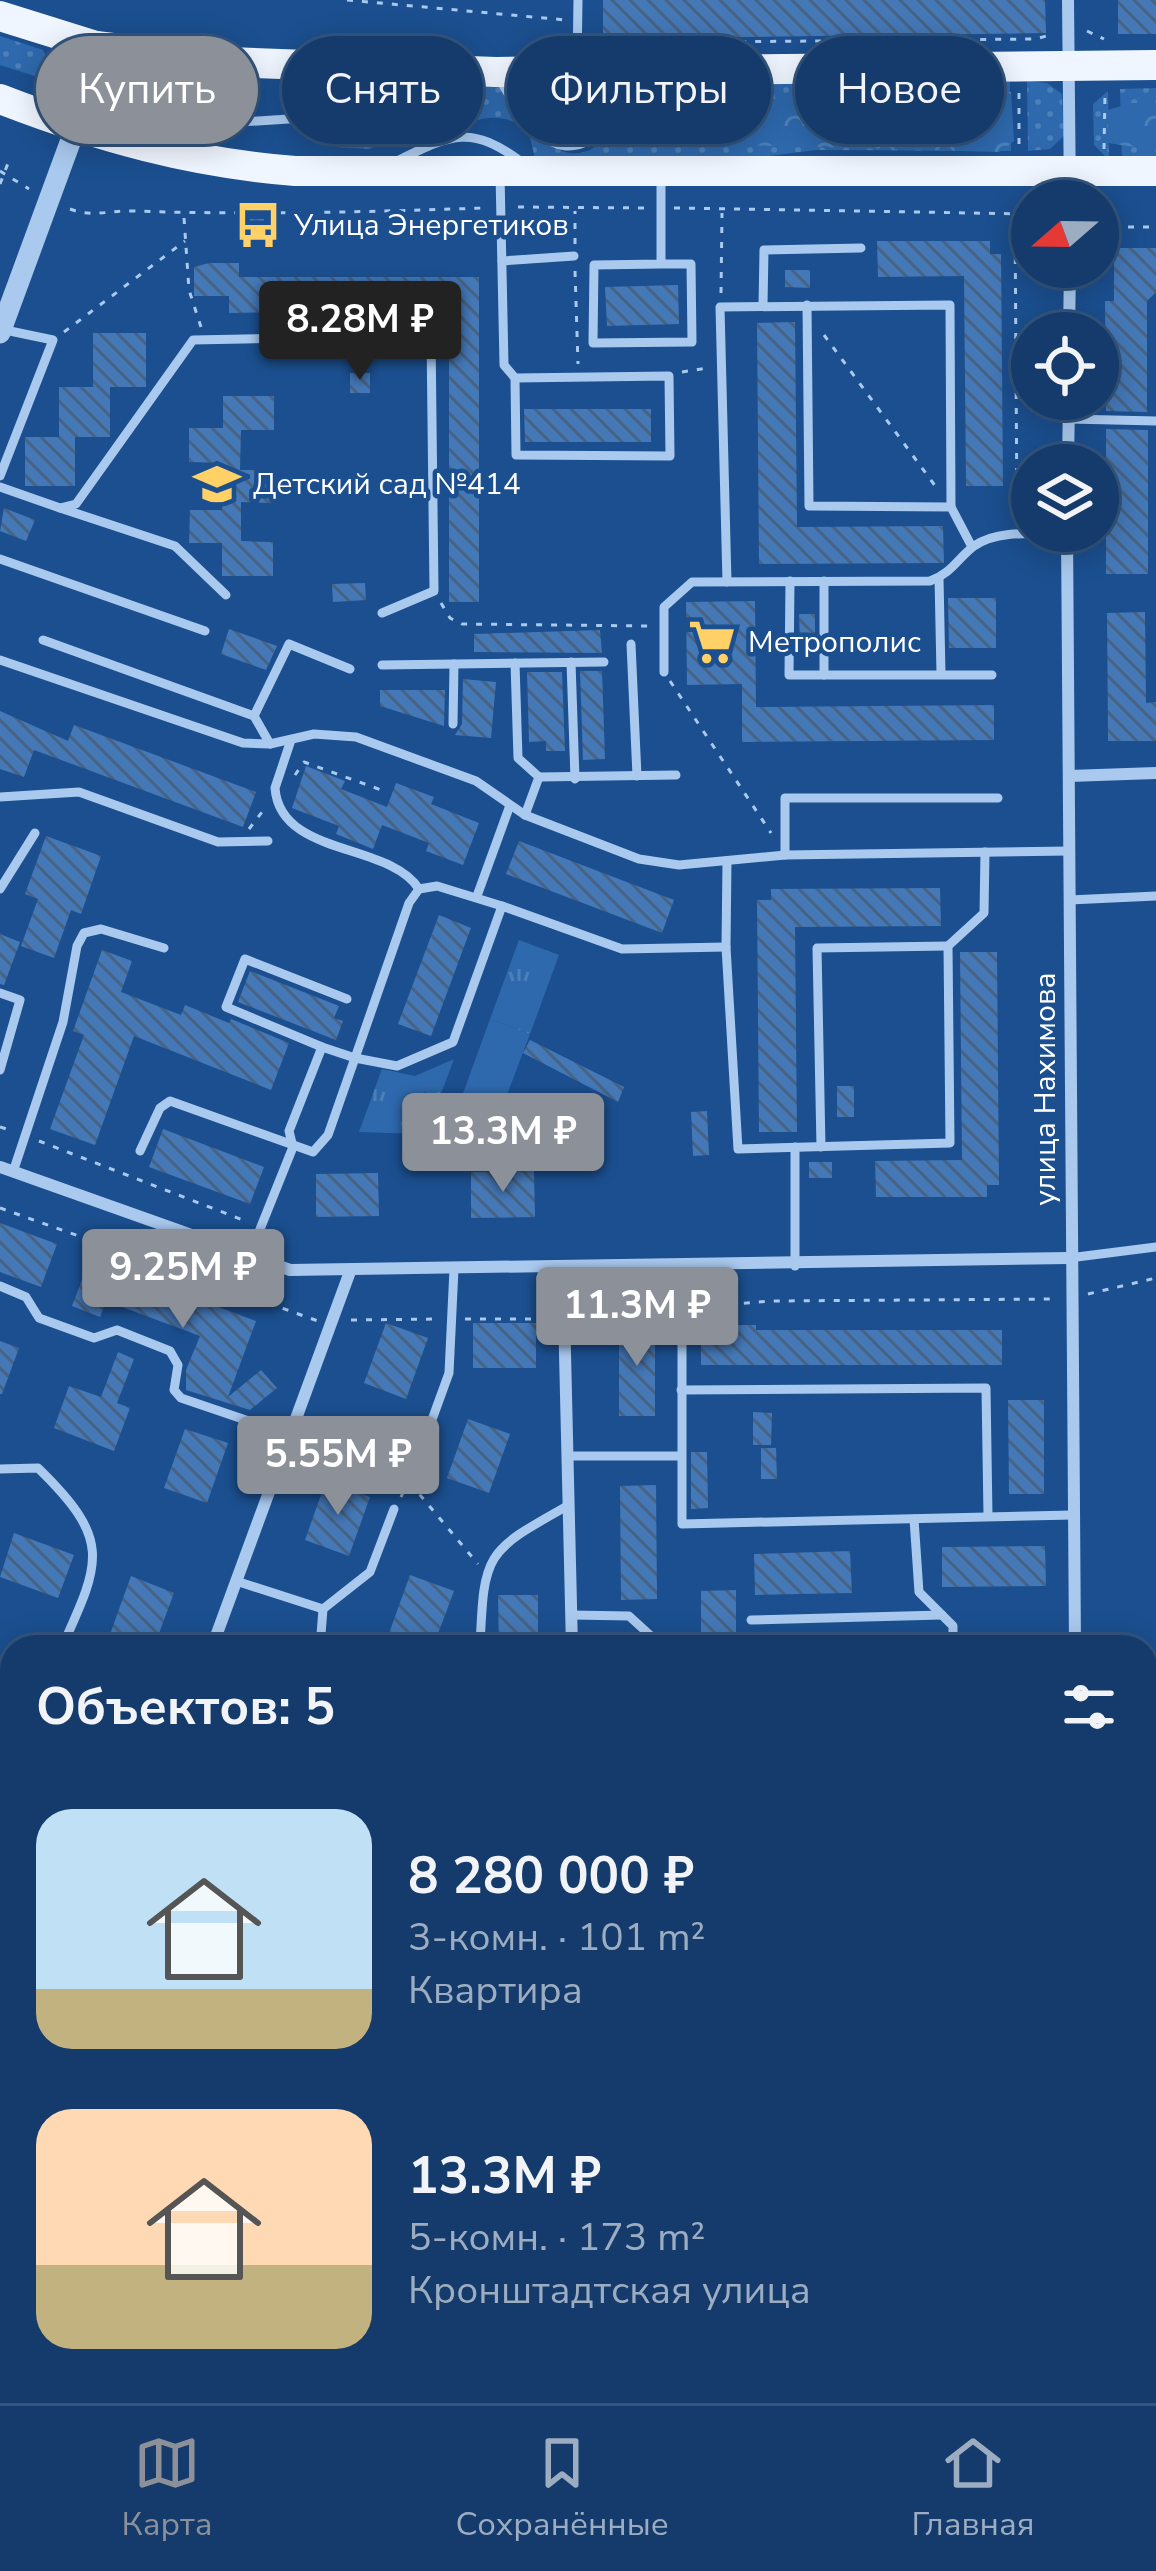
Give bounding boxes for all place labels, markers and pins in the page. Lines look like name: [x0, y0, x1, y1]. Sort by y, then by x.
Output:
bus stop icon: Улица Энергетиков: [233, 200, 283, 250]
place label: Улица Энергетиков: [293, 205, 569, 246]
pin: 8.28M ₽: [249, 281, 471, 383]
school or university icon: Детский сад №414: [192, 459, 242, 509]
place label: Детский сад №414: [253, 464, 521, 505]
supermarket icon: Метрополис: [687, 617, 737, 667]
place label: Метрополис: [748, 622, 921, 663]
pin: 13.3M ₽: [392, 1093, 614, 1195]
pin: 9.25M ₽: [72, 1229, 294, 1331]
pin: 11.3M ₽: [526, 1267, 748, 1369]
pin: 5.55M ₽: [227, 1416, 449, 1518]

